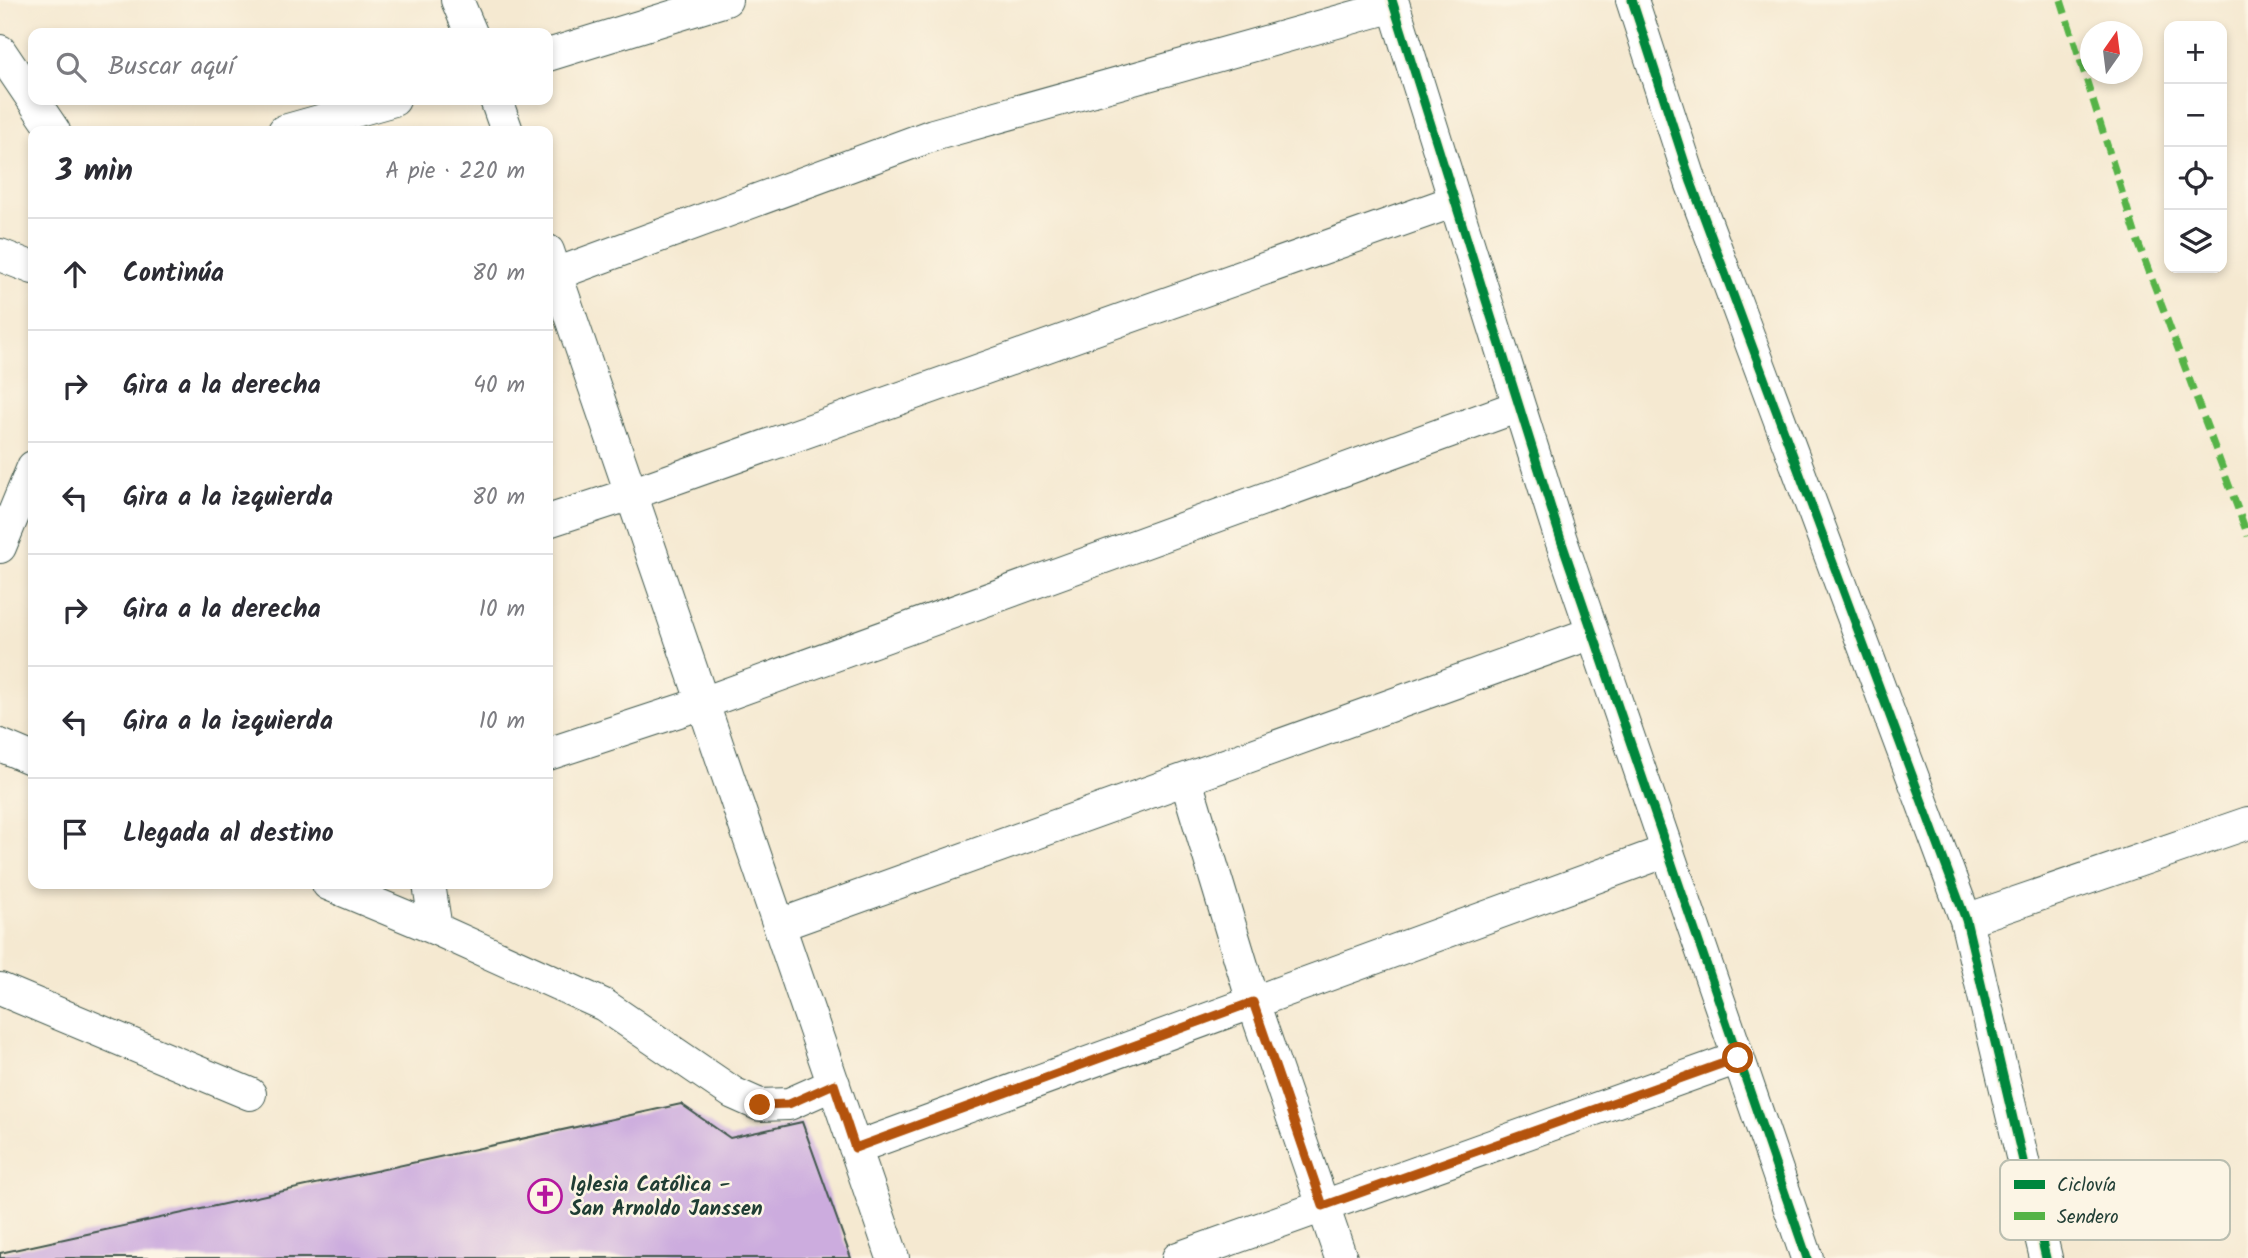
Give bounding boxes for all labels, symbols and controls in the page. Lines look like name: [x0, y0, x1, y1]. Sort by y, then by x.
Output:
north arrow: [2080, 21, 2143, 84]
map controls: [2164, 21, 2227, 273]
button: +: [2164, 21, 2227, 84]
search box: [28, 28, 553, 105]
text: Buscar aquí: [108, 46, 234, 88]
icon: search: [52, 48, 90, 86]
button: −: [2164, 84, 2227, 147]
button: locate: [2164, 147, 2227, 210]
text: 3 min: [56, 148, 133, 196]
text: A pie · 220 m: [385, 154, 525, 190]
button: layers: [2164, 210, 2227, 273]
text: Continúa: [123, 253, 224, 295]
icon: ahead: [56, 255, 94, 293]
text: 80 m: [472, 256, 525, 292]
text: Gira a la derecha: [123, 365, 321, 407]
icon: right: [56, 367, 94, 405]
text: 40 m: [473, 368, 525, 404]
text: Gira a la izquierda: [123, 477, 333, 519]
icon: left: [56, 479, 94, 517]
text: 80 m: [472, 480, 525, 516]
text: Gira a la derecha: [123, 589, 321, 631]
icon: right: [56, 591, 94, 629]
text: 10 m: [479, 592, 525, 628]
text: Gira a la izquierda: [123, 701, 333, 743]
icon: left: [56, 703, 94, 741]
text: 10 m: [479, 704, 525, 740]
text: Llegada al destino: [123, 813, 334, 855]
icon: arrive: [56, 815, 94, 853]
route start: [1722, 1042, 1753, 1073]
route end: [744, 1089, 775, 1120]
legend: [2000, 1160, 2230, 1240]
place label: Iglesia Católica - San Arnoldo Janssen: [570, 1169, 763, 1226]
text: Ciclovía: [2057, 1171, 2116, 1201]
church icon: Iglesia Católica - San Arnoldo Janssen: [526, 1177, 564, 1215]
text: Sendero: [2057, 1203, 2119, 1233]

